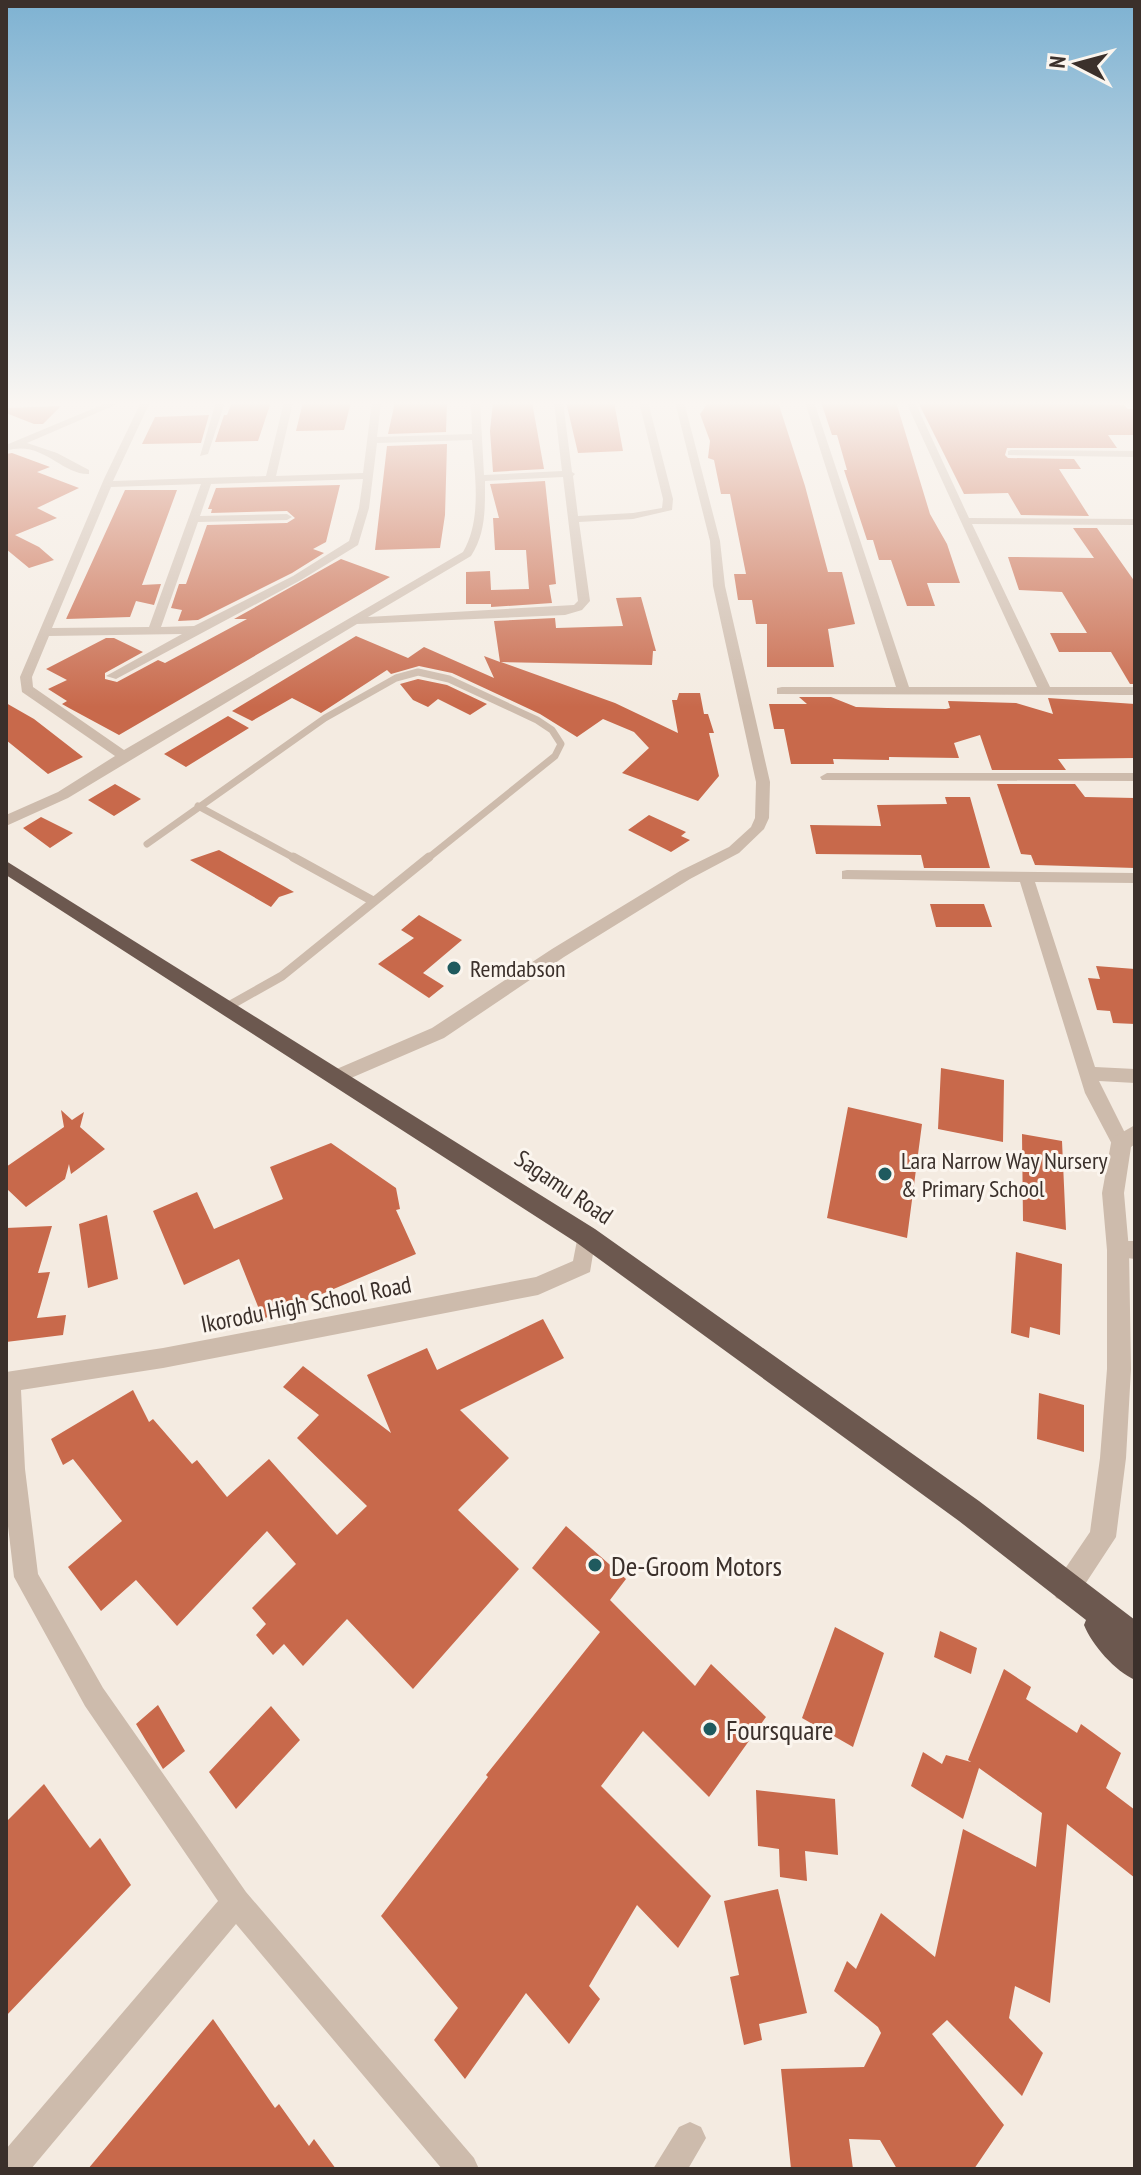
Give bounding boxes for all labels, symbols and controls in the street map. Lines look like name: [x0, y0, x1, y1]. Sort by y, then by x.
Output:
north arrow: [1037, 24, 1117, 104]
text: N: [1043, 55, 1072, 69]
place label: Remdabson: [470, 953, 566, 984]
marker: Remdabson: [445, 959, 463, 977]
street label: Sagamu Road: [509, 1143, 619, 1231]
place label: Lara Narrow Way Nursery & Primary School: [901, 1145, 1108, 1204]
marker: Lara Narrow Way Nursery & Primary School: [876, 1165, 894, 1183]
street label: Ikorodu High School Road: [198, 1268, 414, 1340]
place label: De-Groom Motors: [611, 1547, 782, 1584]
marker: De-Groom Motors: [586, 1556, 604, 1574]
place label: Foursquare: [726, 1711, 834, 1748]
marker: Foursquare: [701, 1720, 719, 1738]

